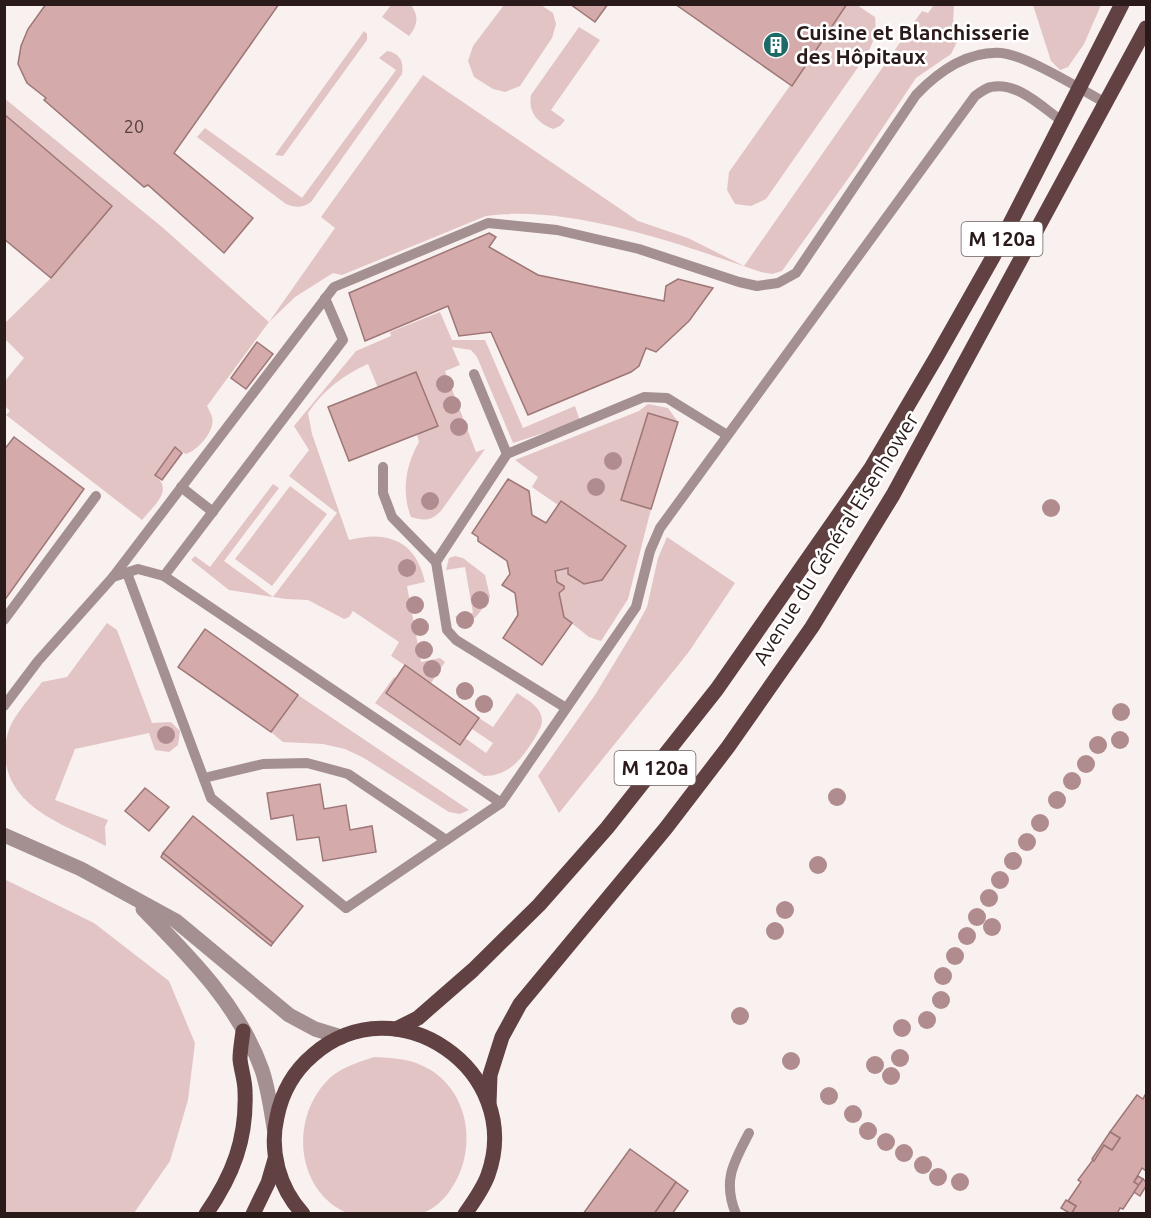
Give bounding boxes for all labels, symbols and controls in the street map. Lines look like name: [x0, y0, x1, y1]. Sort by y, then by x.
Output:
place label: Cuisine et Blanchisserie des Hôpitaux: [796, 20, 1030, 68]
building icon: Cuisine et Blanchisserie des Hôpitaux: [761, 30, 791, 60]
house number: 20: [124, 116, 144, 136]
road number: M 120a: [962, 222, 1042, 256]
street label: Avenue du Général Eisenhower: [747, 408, 923, 669]
road number: M 120a: [614, 751, 696, 785]

